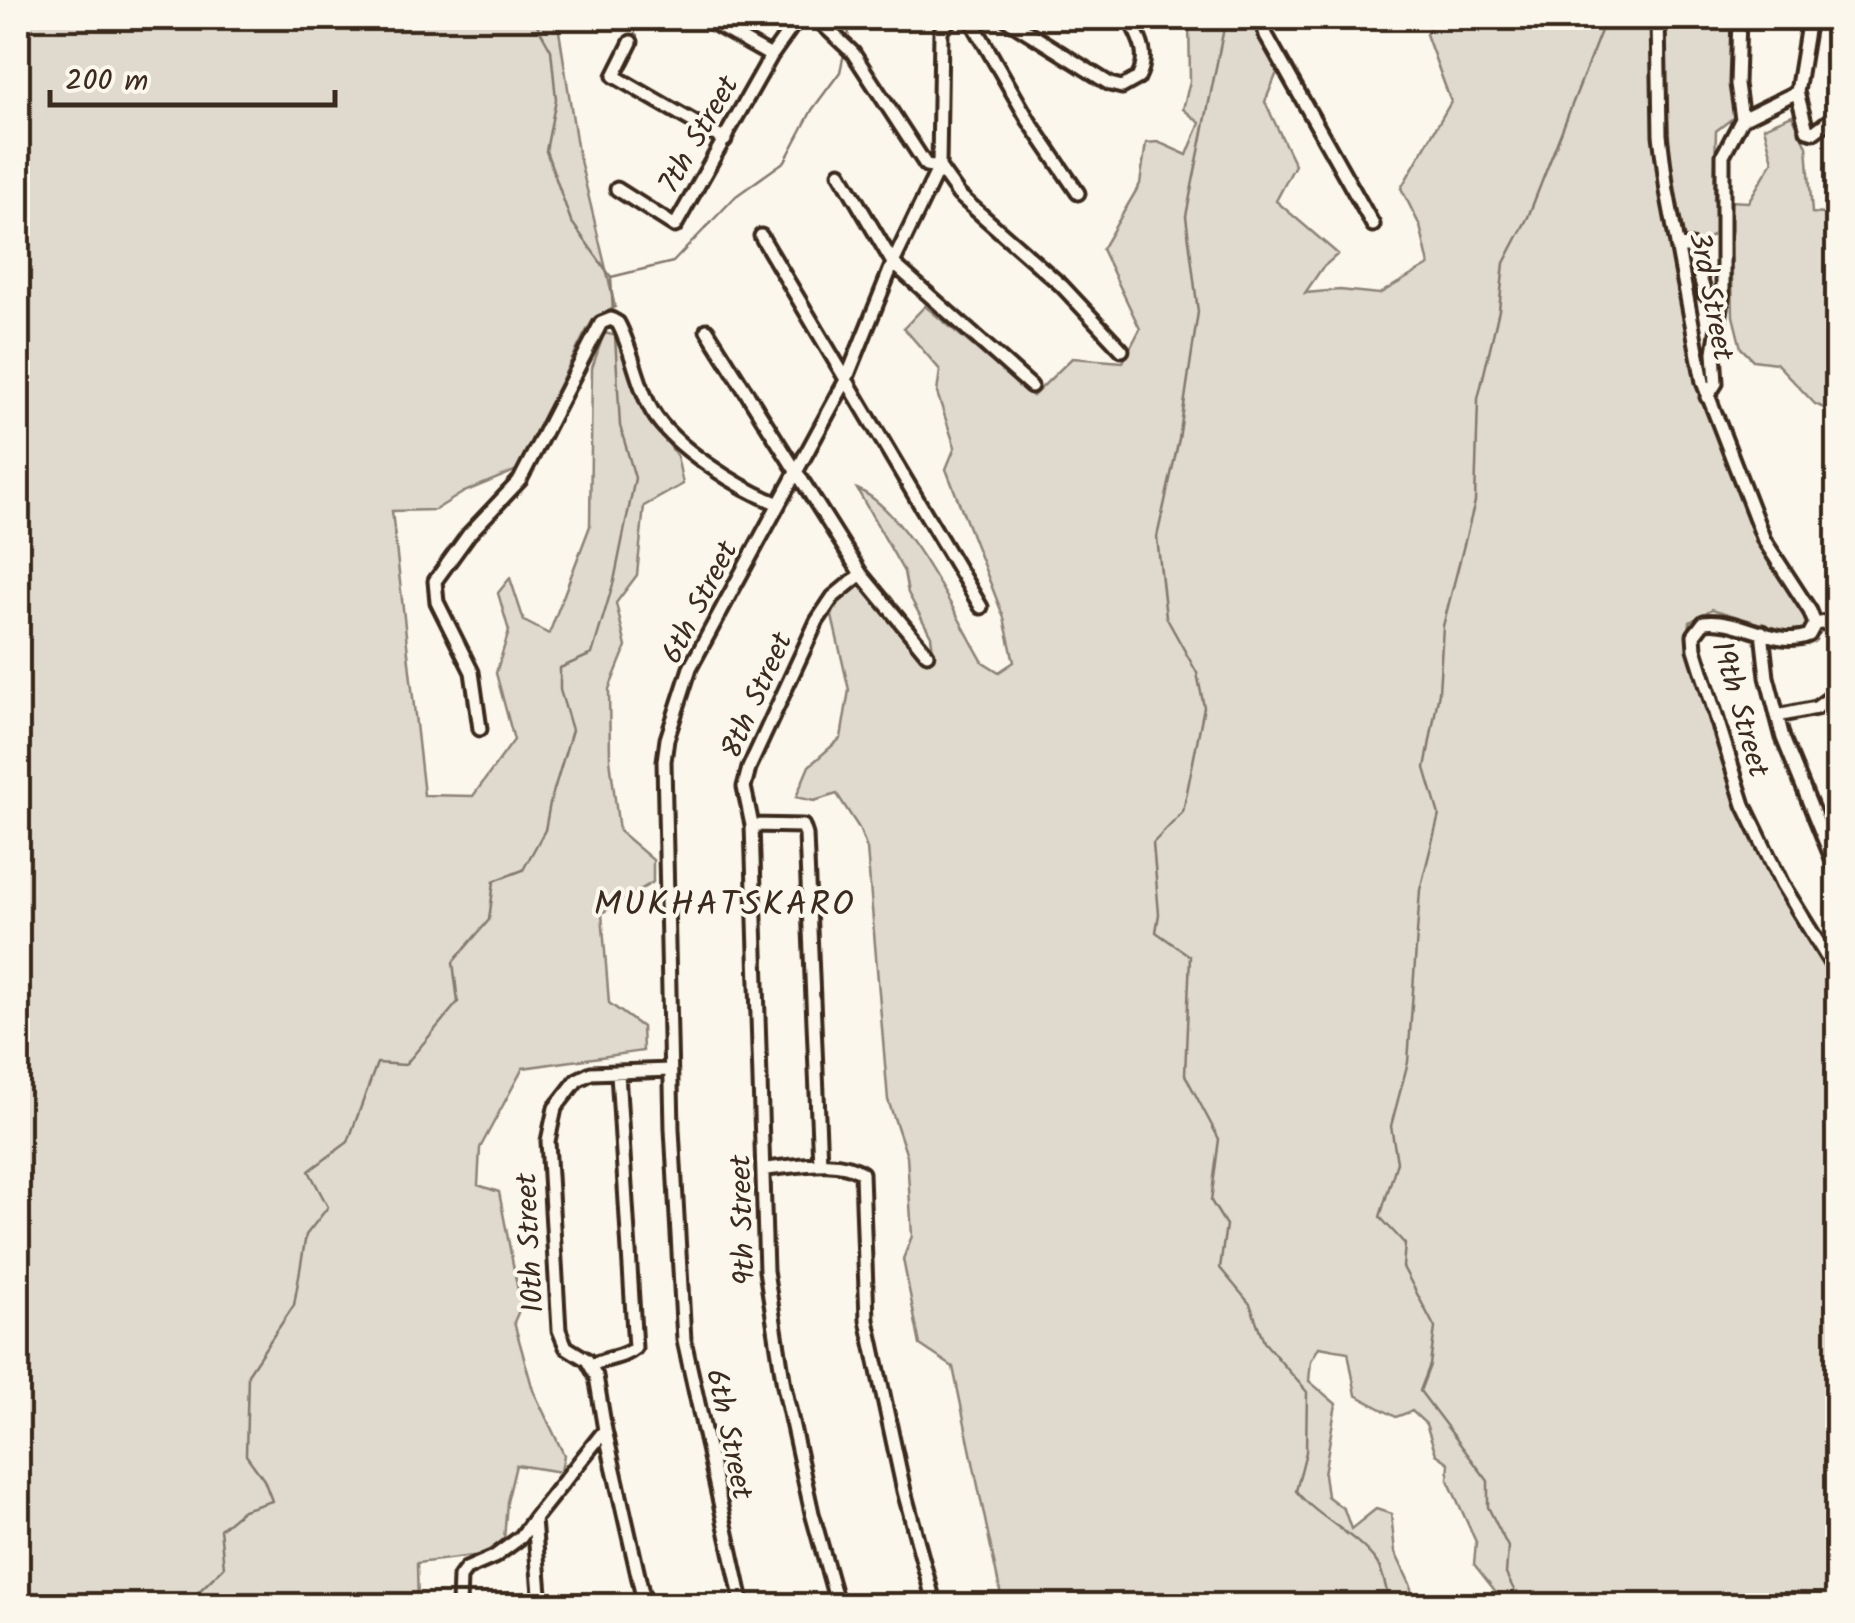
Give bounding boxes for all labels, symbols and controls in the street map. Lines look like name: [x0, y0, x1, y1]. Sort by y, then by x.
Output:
scale bar: [50, 45, 335, 107]
text: 200 m: [65, 58, 148, 106]
street label: 7th Street: [647, 67, 753, 203]
street label: 3rd Street: [1674, 228, 1746, 365]
street label: 6th Street: [649, 533, 752, 673]
street label: 8th Street: [709, 625, 807, 767]
street label: 19th Street: [1697, 636, 1782, 784]
district label: MUKHATSKARO: [594, 878, 856, 934]
street label: 9th Street: [718, 1154, 770, 1286]
street label: 10th Street: [503, 1171, 559, 1314]
street label: 6th Street: [691, 1365, 765, 1505]

